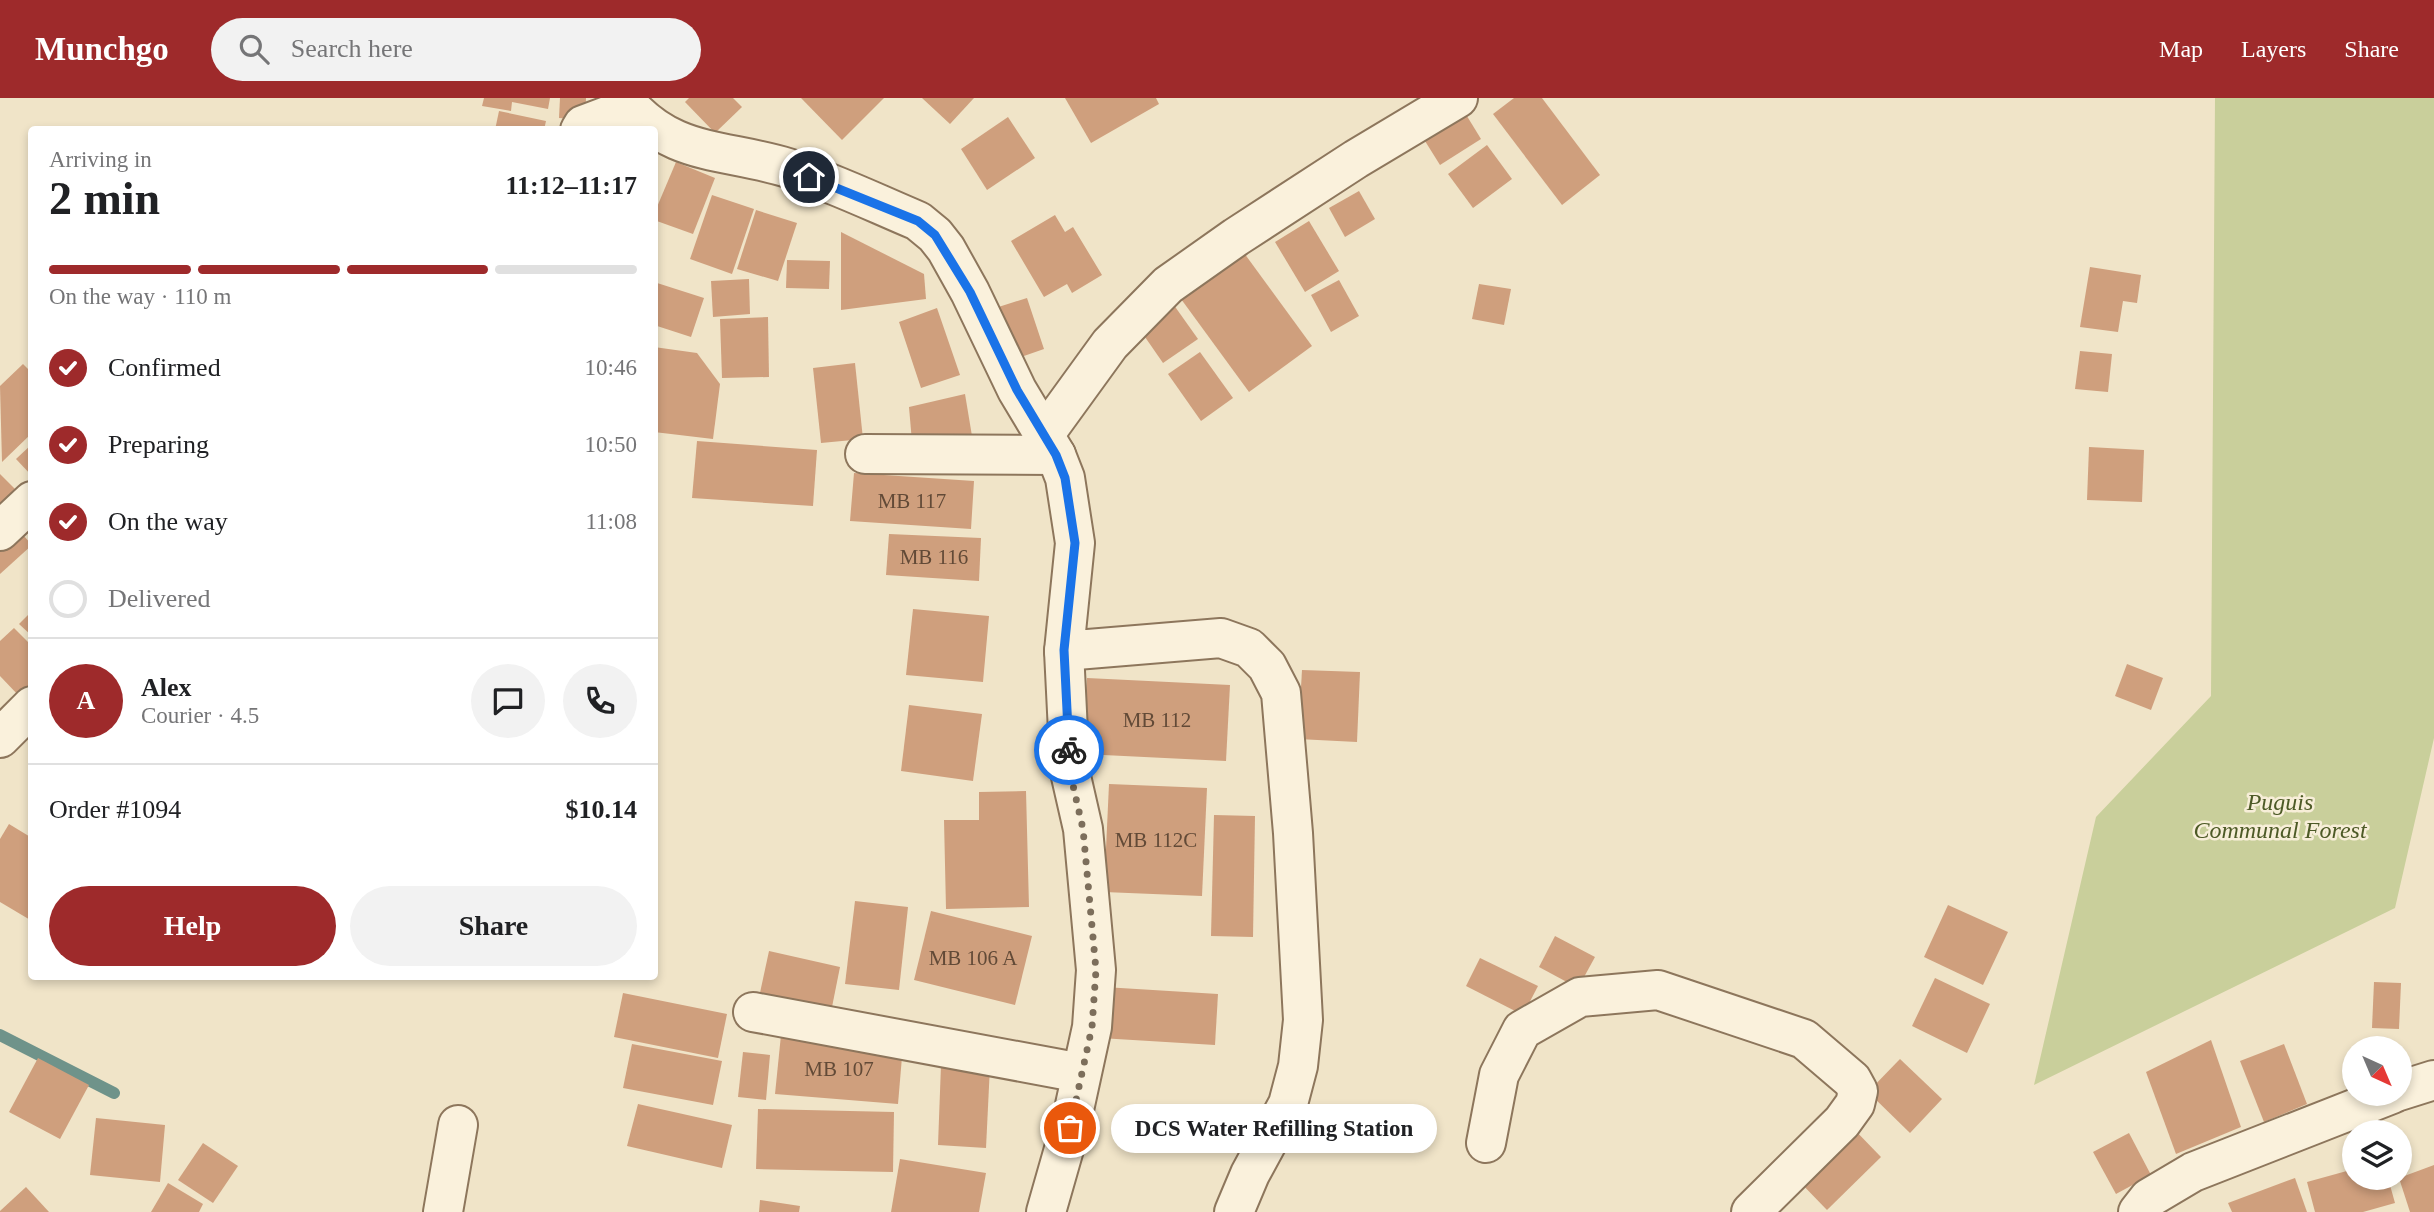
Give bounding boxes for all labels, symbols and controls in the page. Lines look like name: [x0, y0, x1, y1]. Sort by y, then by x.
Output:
search box: [211, 18, 701, 81]
icon: search: [235, 30, 273, 68]
text: Munchgo: [35, 31, 169, 67]
text: Search here: [291, 34, 413, 63]
text: Map: [2159, 36, 2203, 62]
text: Layers: [2241, 36, 2306, 62]
text: Share: [2344, 36, 2399, 62]
text: Arriving in: [49, 147, 152, 172]
pin: [779, 147, 839, 207]
icon: home: [790, 158, 828, 196]
text: 11:12–11:17: [506, 171, 637, 200]
text: 2 min: [49, 173, 160, 224]
text: On the way · 110 m: [49, 284, 231, 309]
icon: check: [49, 349, 87, 387]
text: Confirmed: [108, 353, 221, 382]
text: 10:46: [585, 355, 637, 380]
icon: check: [49, 426, 87, 464]
text: Preparing: [108, 430, 209, 459]
text: 10:50: [585, 432, 637, 457]
house number: MB 117: [878, 489, 946, 513]
icon: check: [49, 503, 87, 541]
text: On the way: [108, 507, 228, 536]
text: 11:08: [585, 509, 637, 534]
house number: MB 116: [900, 545, 968, 569]
text: Delivered: [108, 584, 211, 613]
button: chat: [471, 664, 545, 738]
button: phone: [563, 664, 637, 738]
text: Alex: [141, 673, 192, 702]
text: A: [77, 686, 95, 715]
text: Courier · 4.5: [141, 703, 259, 728]
house number: MB 112: [1123, 708, 1191, 732]
courier: [1034, 715, 1104, 785]
icon: bike: [1050, 731, 1088, 769]
park label: Puguis Communal Forest: [2193, 789, 2368, 843]
text: Order #1094: [49, 795, 181, 824]
text: $10.14: [566, 795, 637, 824]
house number: MB 112C: [1115, 828, 1197, 852]
button: Help: [49, 886, 336, 966]
button: Share: [350, 886, 637, 966]
house number: MB 106 A: [929, 946, 1018, 970]
north arrow: [2342, 1036, 2412, 1106]
map controls: [2342, 1036, 2412, 1190]
house number: MB 107: [804, 1057, 874, 1081]
pin: [1040, 1098, 1100, 1158]
callout: DCS Water Refilling Station: [1112, 1104, 1438, 1152]
icon: bag: [1051, 1109, 1089, 1147]
text: DCS Water Refilling Station: [1135, 1116, 1413, 1141]
button: layers: [2342, 1120, 2412, 1190]

